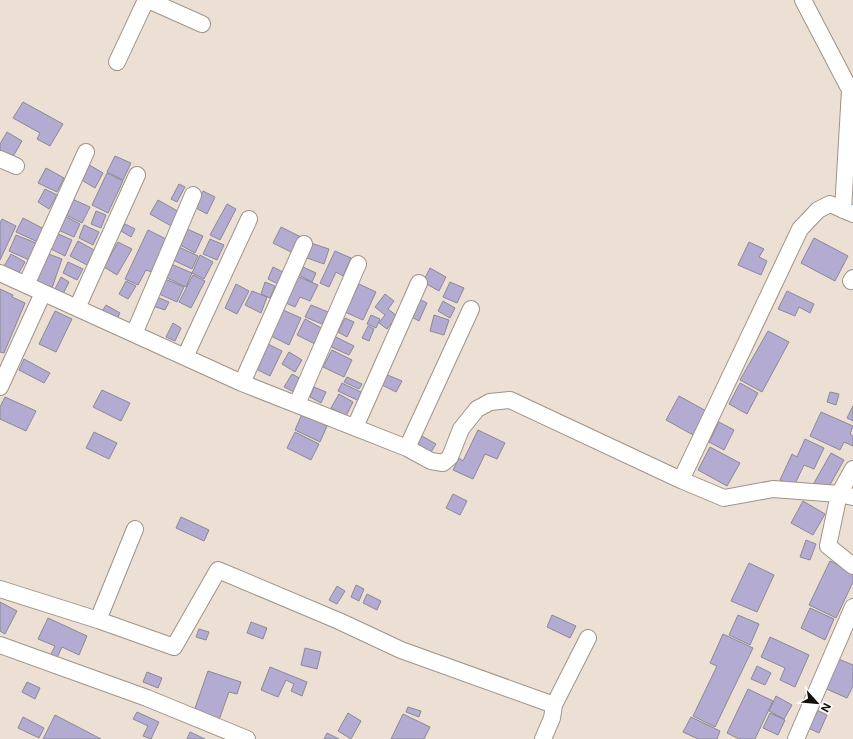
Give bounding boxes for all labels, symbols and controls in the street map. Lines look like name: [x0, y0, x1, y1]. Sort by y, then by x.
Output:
north arrow: [797, 683, 837, 723]
text: N: [818, 701, 834, 714]

